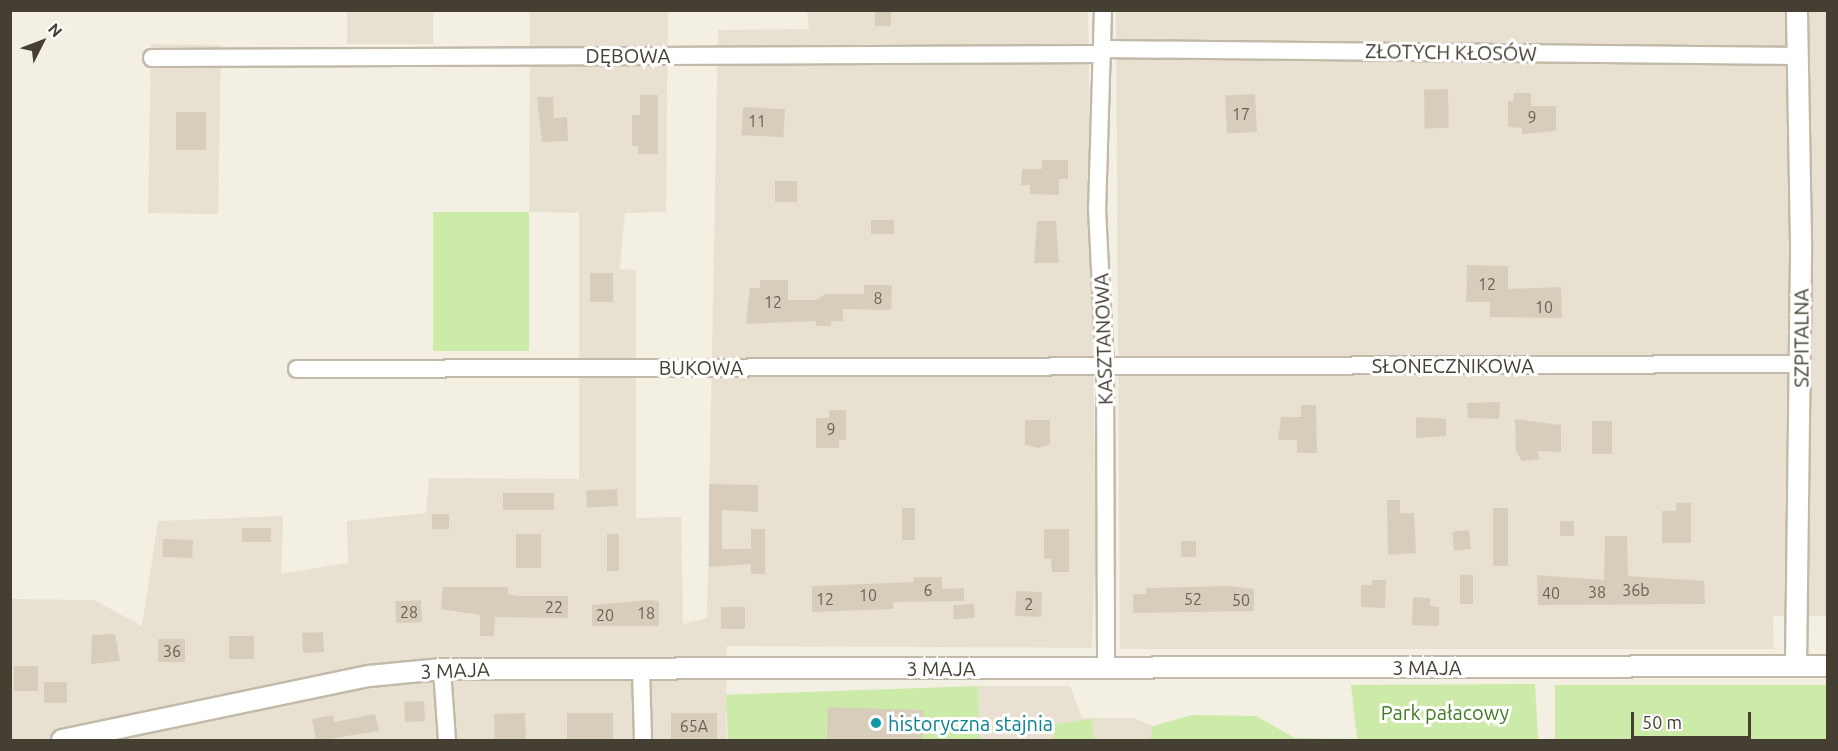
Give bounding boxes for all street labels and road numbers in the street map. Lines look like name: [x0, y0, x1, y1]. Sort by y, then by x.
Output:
street label: ZŁOTYCH KŁOSÓW: [1365, 39, 1537, 65]
street label: DĘBOWA: [586, 43, 670, 67]
street label: KASZTANOWA: [1089, 273, 1117, 405]
street label: SZPITALNA: [1789, 288, 1813, 388]
street label: SŁONECZNIKOWA: [1372, 353, 1534, 377]
street label: BUKOWA: [659, 355, 743, 379]
street label: 3 MAJA: [1392, 655, 1462, 679]
street label: 3 MAJA: [906, 656, 976, 680]
street label: 3 MAJA: [420, 657, 490, 683]

